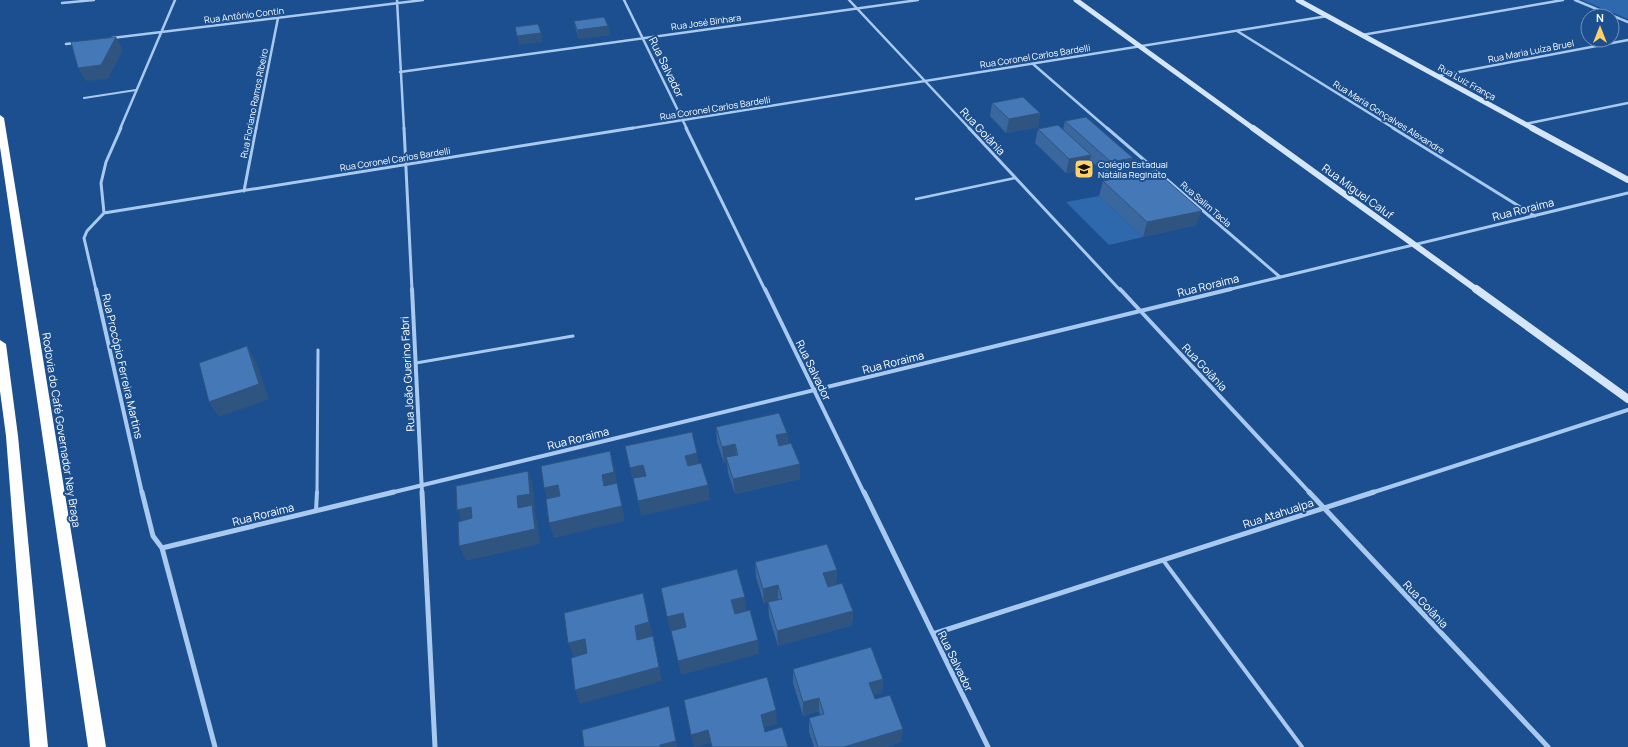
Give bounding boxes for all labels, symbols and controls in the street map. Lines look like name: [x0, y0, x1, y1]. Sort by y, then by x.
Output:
street label: Rua Antônio Contin: [203, 4, 285, 26]
north arrow: [1580, 8, 1620, 48]
text: N: [1596, 10, 1604, 25]
street label: Rua José Binhara: [670, 11, 742, 33]
street label: Rua Salvador: [646, 34, 688, 100]
street label: Rua Maria Luíza Bruel: [1487, 36, 1575, 66]
street label: Rua Coronel Carlos Bardelli: [979, 41, 1091, 71]
street label: Rua Floriano Ramos Ribeiro: [237, 47, 271, 159]
street label: Rua Luiz França: [1436, 61, 1498, 103]
street label: Rua Maria Gonçalves Alexandre: [1331, 77, 1447, 157]
street label: Rua Coronel Carlos Bardelli: [659, 93, 771, 123]
street label: Rua Goiânia: [957, 104, 1009, 158]
street label: Rua Coronel Carlos Bardelli: [339, 144, 451, 174]
school or university icon: Colégio Estadual Natália Reginato: [1073, 158, 1095, 180]
place label: Colégio Estadual Natália Reginato: [1098, 158, 1168, 181]
street label: Rua Miguel Caluf: [1319, 160, 1397, 222]
street label: Rua Salim Tacla: [1178, 178, 1234, 230]
street label: Rua Roraima: [1491, 194, 1555, 224]
street label: Rua Roraima: [1176, 270, 1240, 300]
street label: Rua Procópio Ferreira Martins: [99, 292, 147, 440]
street label: Rua João Guerino Fabri: [396, 316, 418, 432]
street label: Rodovia do Café Governador Ney Braga: [39, 331, 85, 529]
street label: Rua Salvador: [793, 337, 835, 403]
street label: Rua Goiânia: [1179, 340, 1231, 394]
street label: Rua Roraima: [861, 347, 925, 377]
street label: Rua Roraima: [546, 423, 610, 453]
street label: Rua Atahualpa: [1241, 495, 1315, 531]
street label: Rua Roraima: [231, 499, 295, 529]
street label: Rua Goiânia: [1400, 577, 1452, 631]
street label: Rua Salvador: [935, 628, 977, 694]

